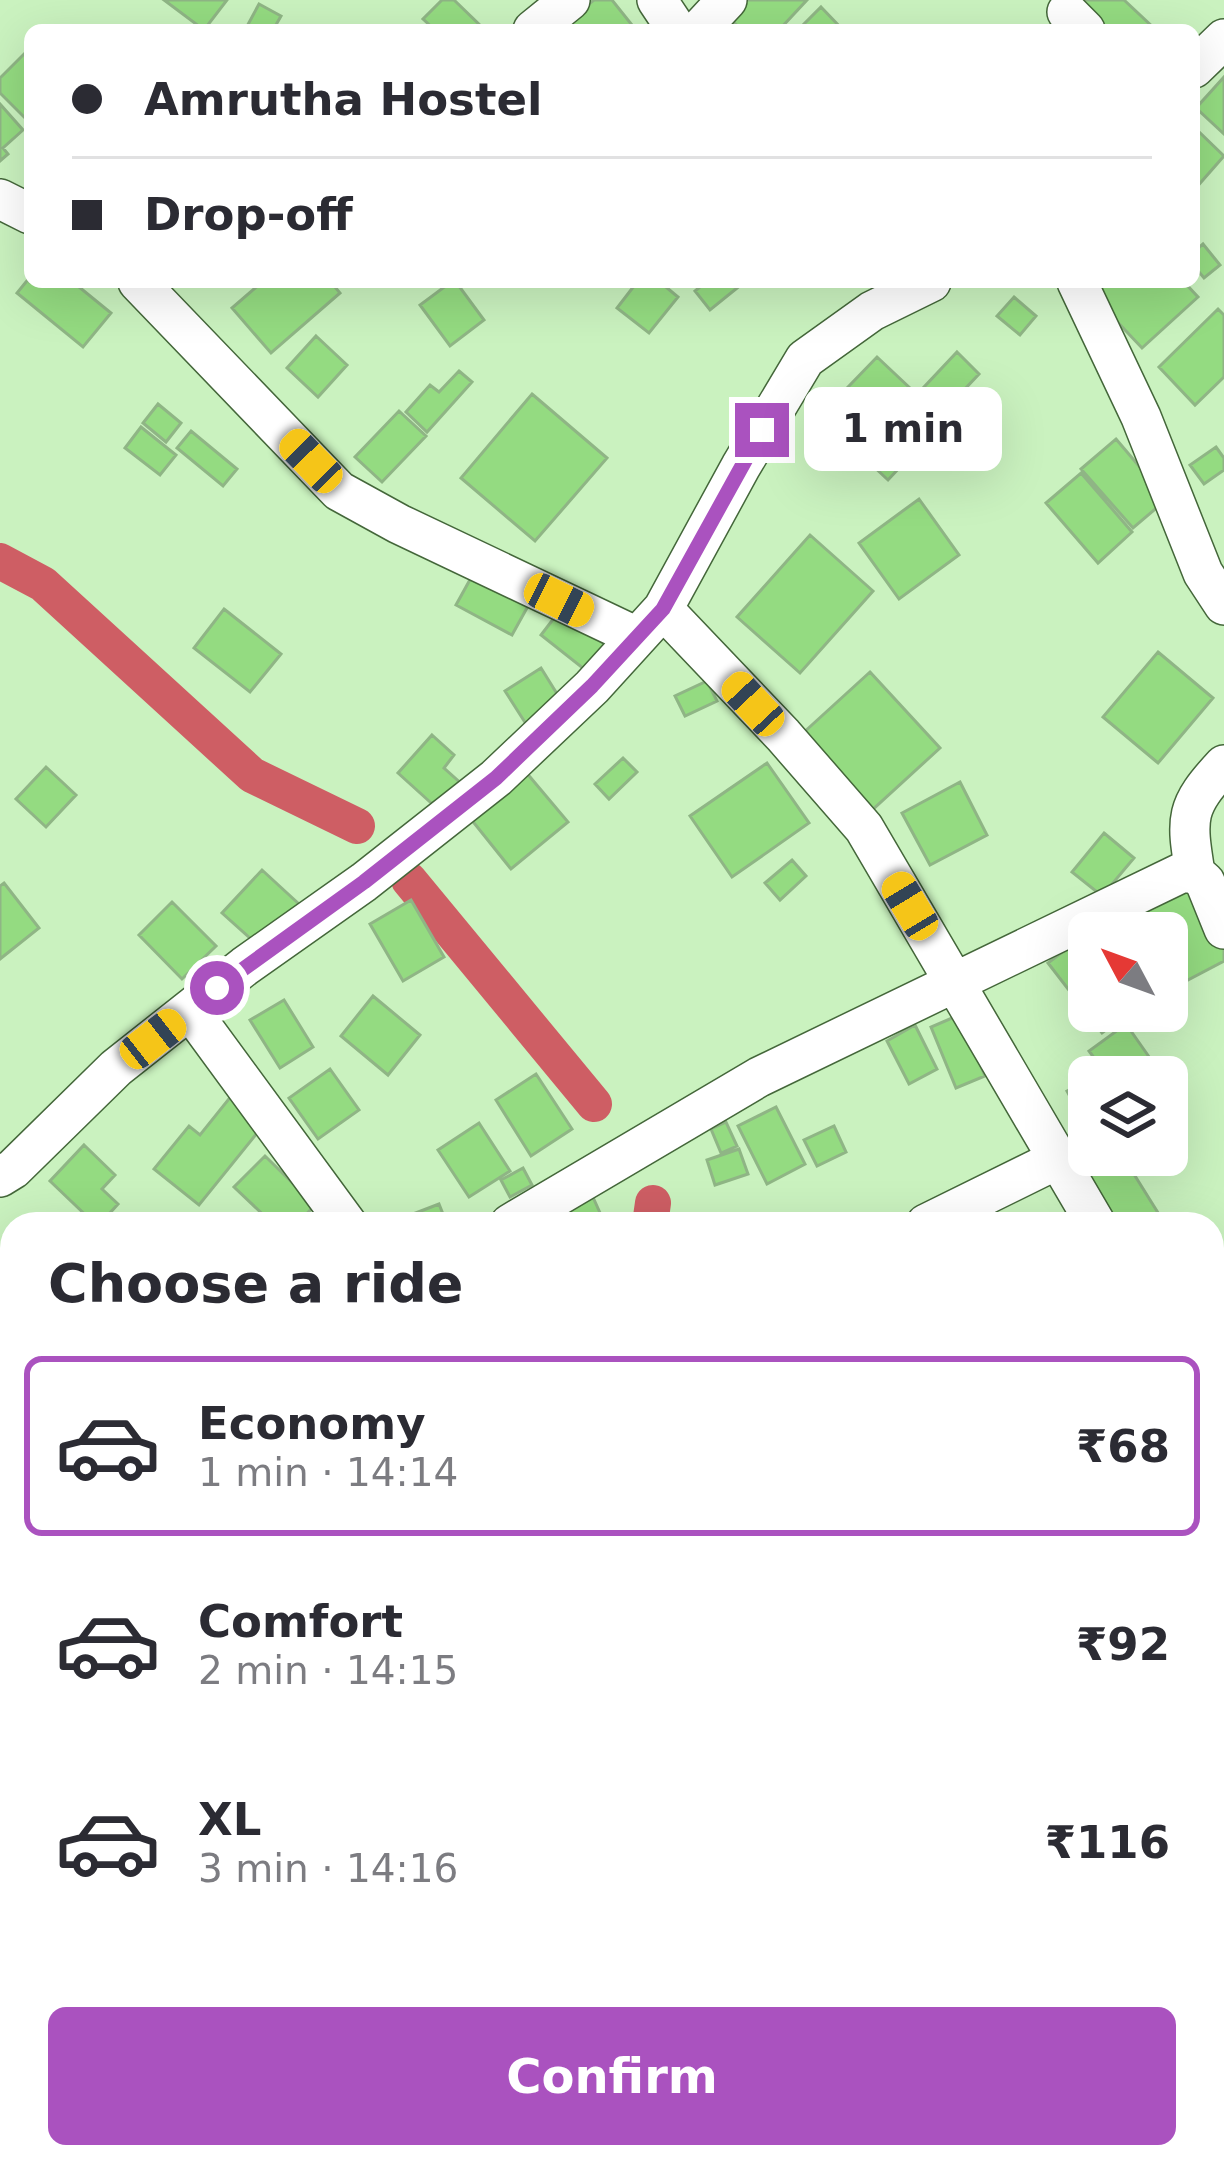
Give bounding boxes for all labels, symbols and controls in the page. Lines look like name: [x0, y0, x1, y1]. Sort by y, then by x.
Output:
text: Amrutha Hostel: [144, 73, 542, 126]
text: Drop-off: [144, 188, 353, 241]
callout: 1 min: [804, 388, 1002, 472]
route end: [735, 403, 789, 457]
text: 1 min: [842, 406, 964, 451]
car: [273, 423, 349, 499]
car: [519, 568, 599, 632]
car: [715, 665, 791, 743]
car: [876, 866, 944, 946]
north arrow: [1068, 912, 1188, 1032]
map controls: [1068, 912, 1188, 1176]
route start: [190, 961, 244, 1015]
car: [114, 1003, 192, 1075]
button: layers: [1068, 1056, 1188, 1176]
text: Choose a ride: [48, 1252, 464, 1315]
icon: car: [54, 1392, 162, 1500]
text: Economy: [198, 1397, 426, 1450]
text: ₹68: [1076, 1420, 1170, 1473]
text: 1 min · 14:14: [198, 1450, 458, 1495]
icon: car: [54, 1590, 162, 1698]
text: Comfort: [198, 1595, 403, 1648]
text: ₹92: [1076, 1618, 1170, 1671]
text: 2 min · 14:15: [198, 1648, 458, 1693]
icon: car: [54, 1788, 162, 1896]
text: XL: [198, 1793, 261, 1846]
text: ₹116: [1045, 1816, 1170, 1869]
text: 3 min · 14:16: [198, 1846, 458, 1891]
button: Confirm: [48, 2007, 1176, 2145]

